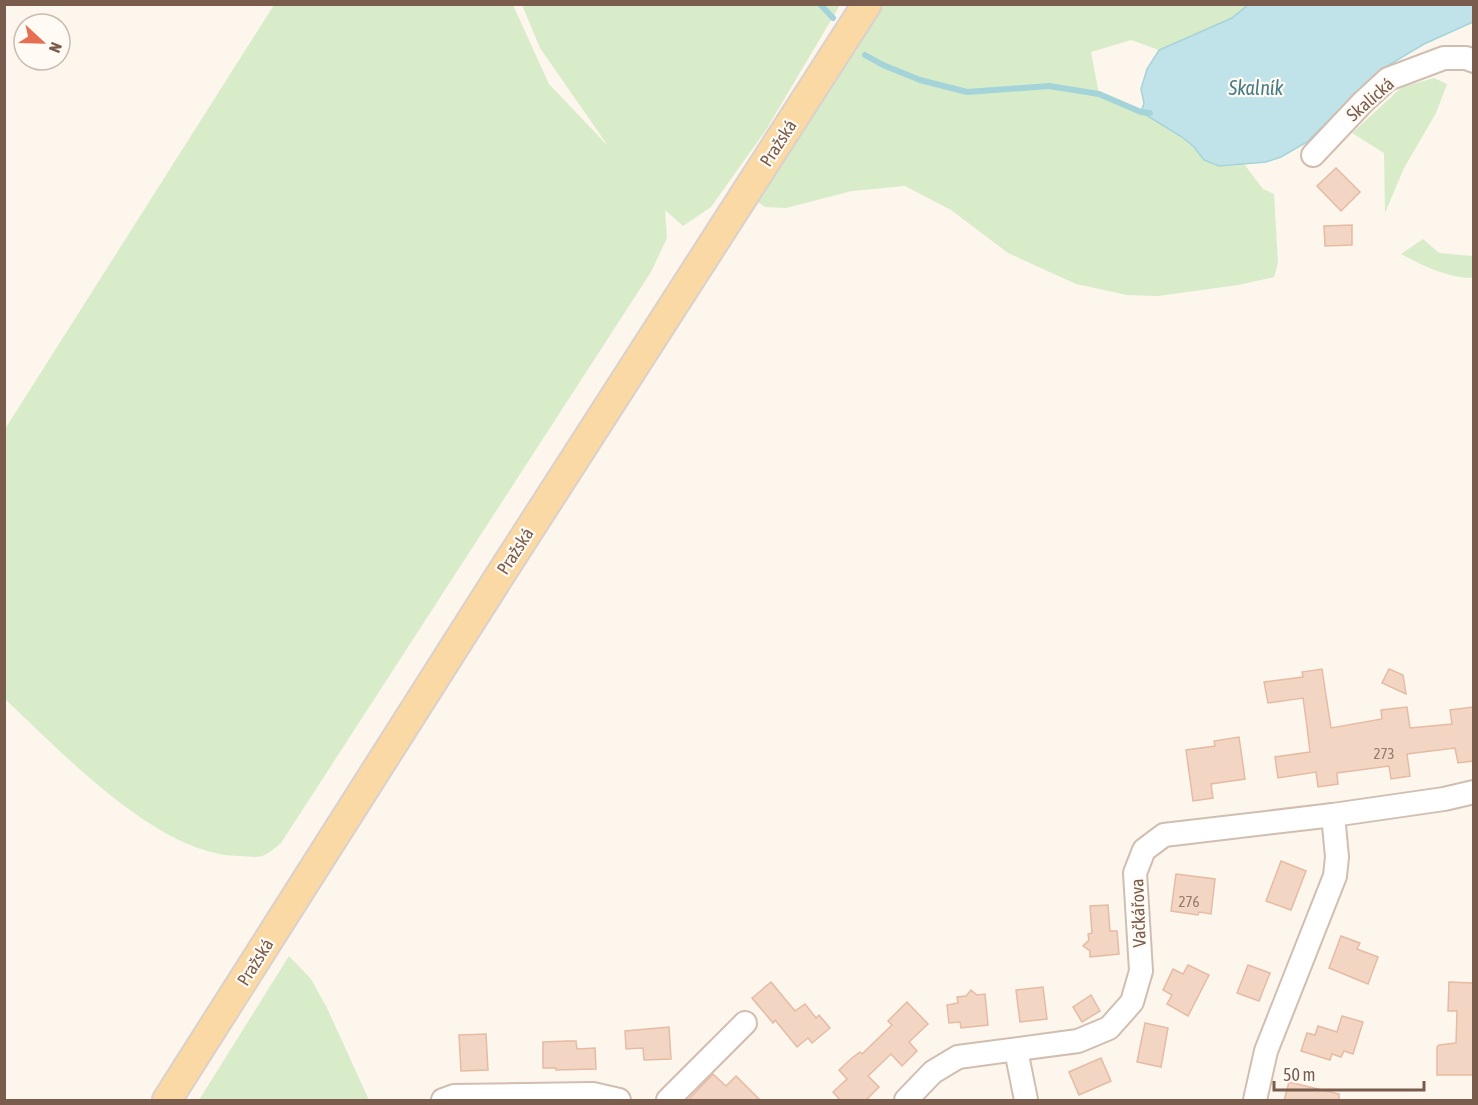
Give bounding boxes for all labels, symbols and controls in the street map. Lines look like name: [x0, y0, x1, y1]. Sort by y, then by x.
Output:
north arrow: [12, 12, 72, 72]
text: N: [46, 40, 66, 55]
street label: Skalická: [1342, 73, 1398, 125]
water label: Skalník: [1228, 76, 1283, 99]
street label: Pražská: [755, 116, 801, 170]
street label: Pražská: [492, 524, 538, 578]
house number: 273: [1373, 745, 1395, 762]
street label: Vačkářova: [1126, 878, 1150, 948]
house number: 276: [1178, 893, 1200, 910]
street label: Pražská: [233, 935, 277, 989]
scale bar: [1274, 1054, 1424, 1092]
text: 50 m: [1283, 1064, 1315, 1085]

